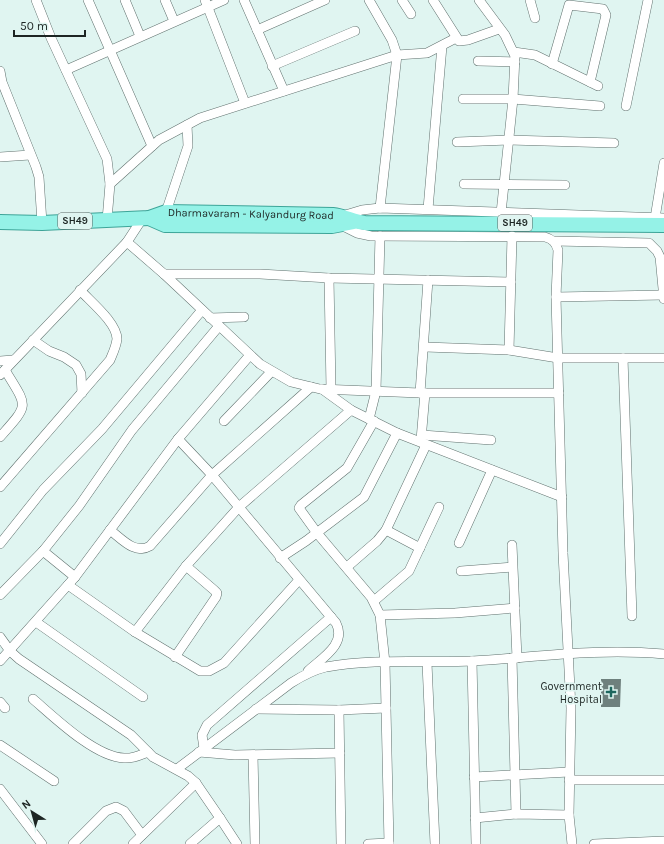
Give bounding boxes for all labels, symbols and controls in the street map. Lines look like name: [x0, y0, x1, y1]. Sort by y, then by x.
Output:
scale bar: [14, 12, 85, 38]
text: 50 m: [20, 19, 48, 33]
street label: Dharmavaram - Kalyandurg Road: [168, 206, 334, 222]
road number: SH49: [58, 213, 92, 229]
road number: SH49: [498, 215, 532, 231]
place label: Government Hospital: [540, 680, 602, 706]
marker: Government Hospital: [605, 686, 617, 698]
north arrow: [12, 792, 52, 832]
text: N: [19, 797, 33, 812]

